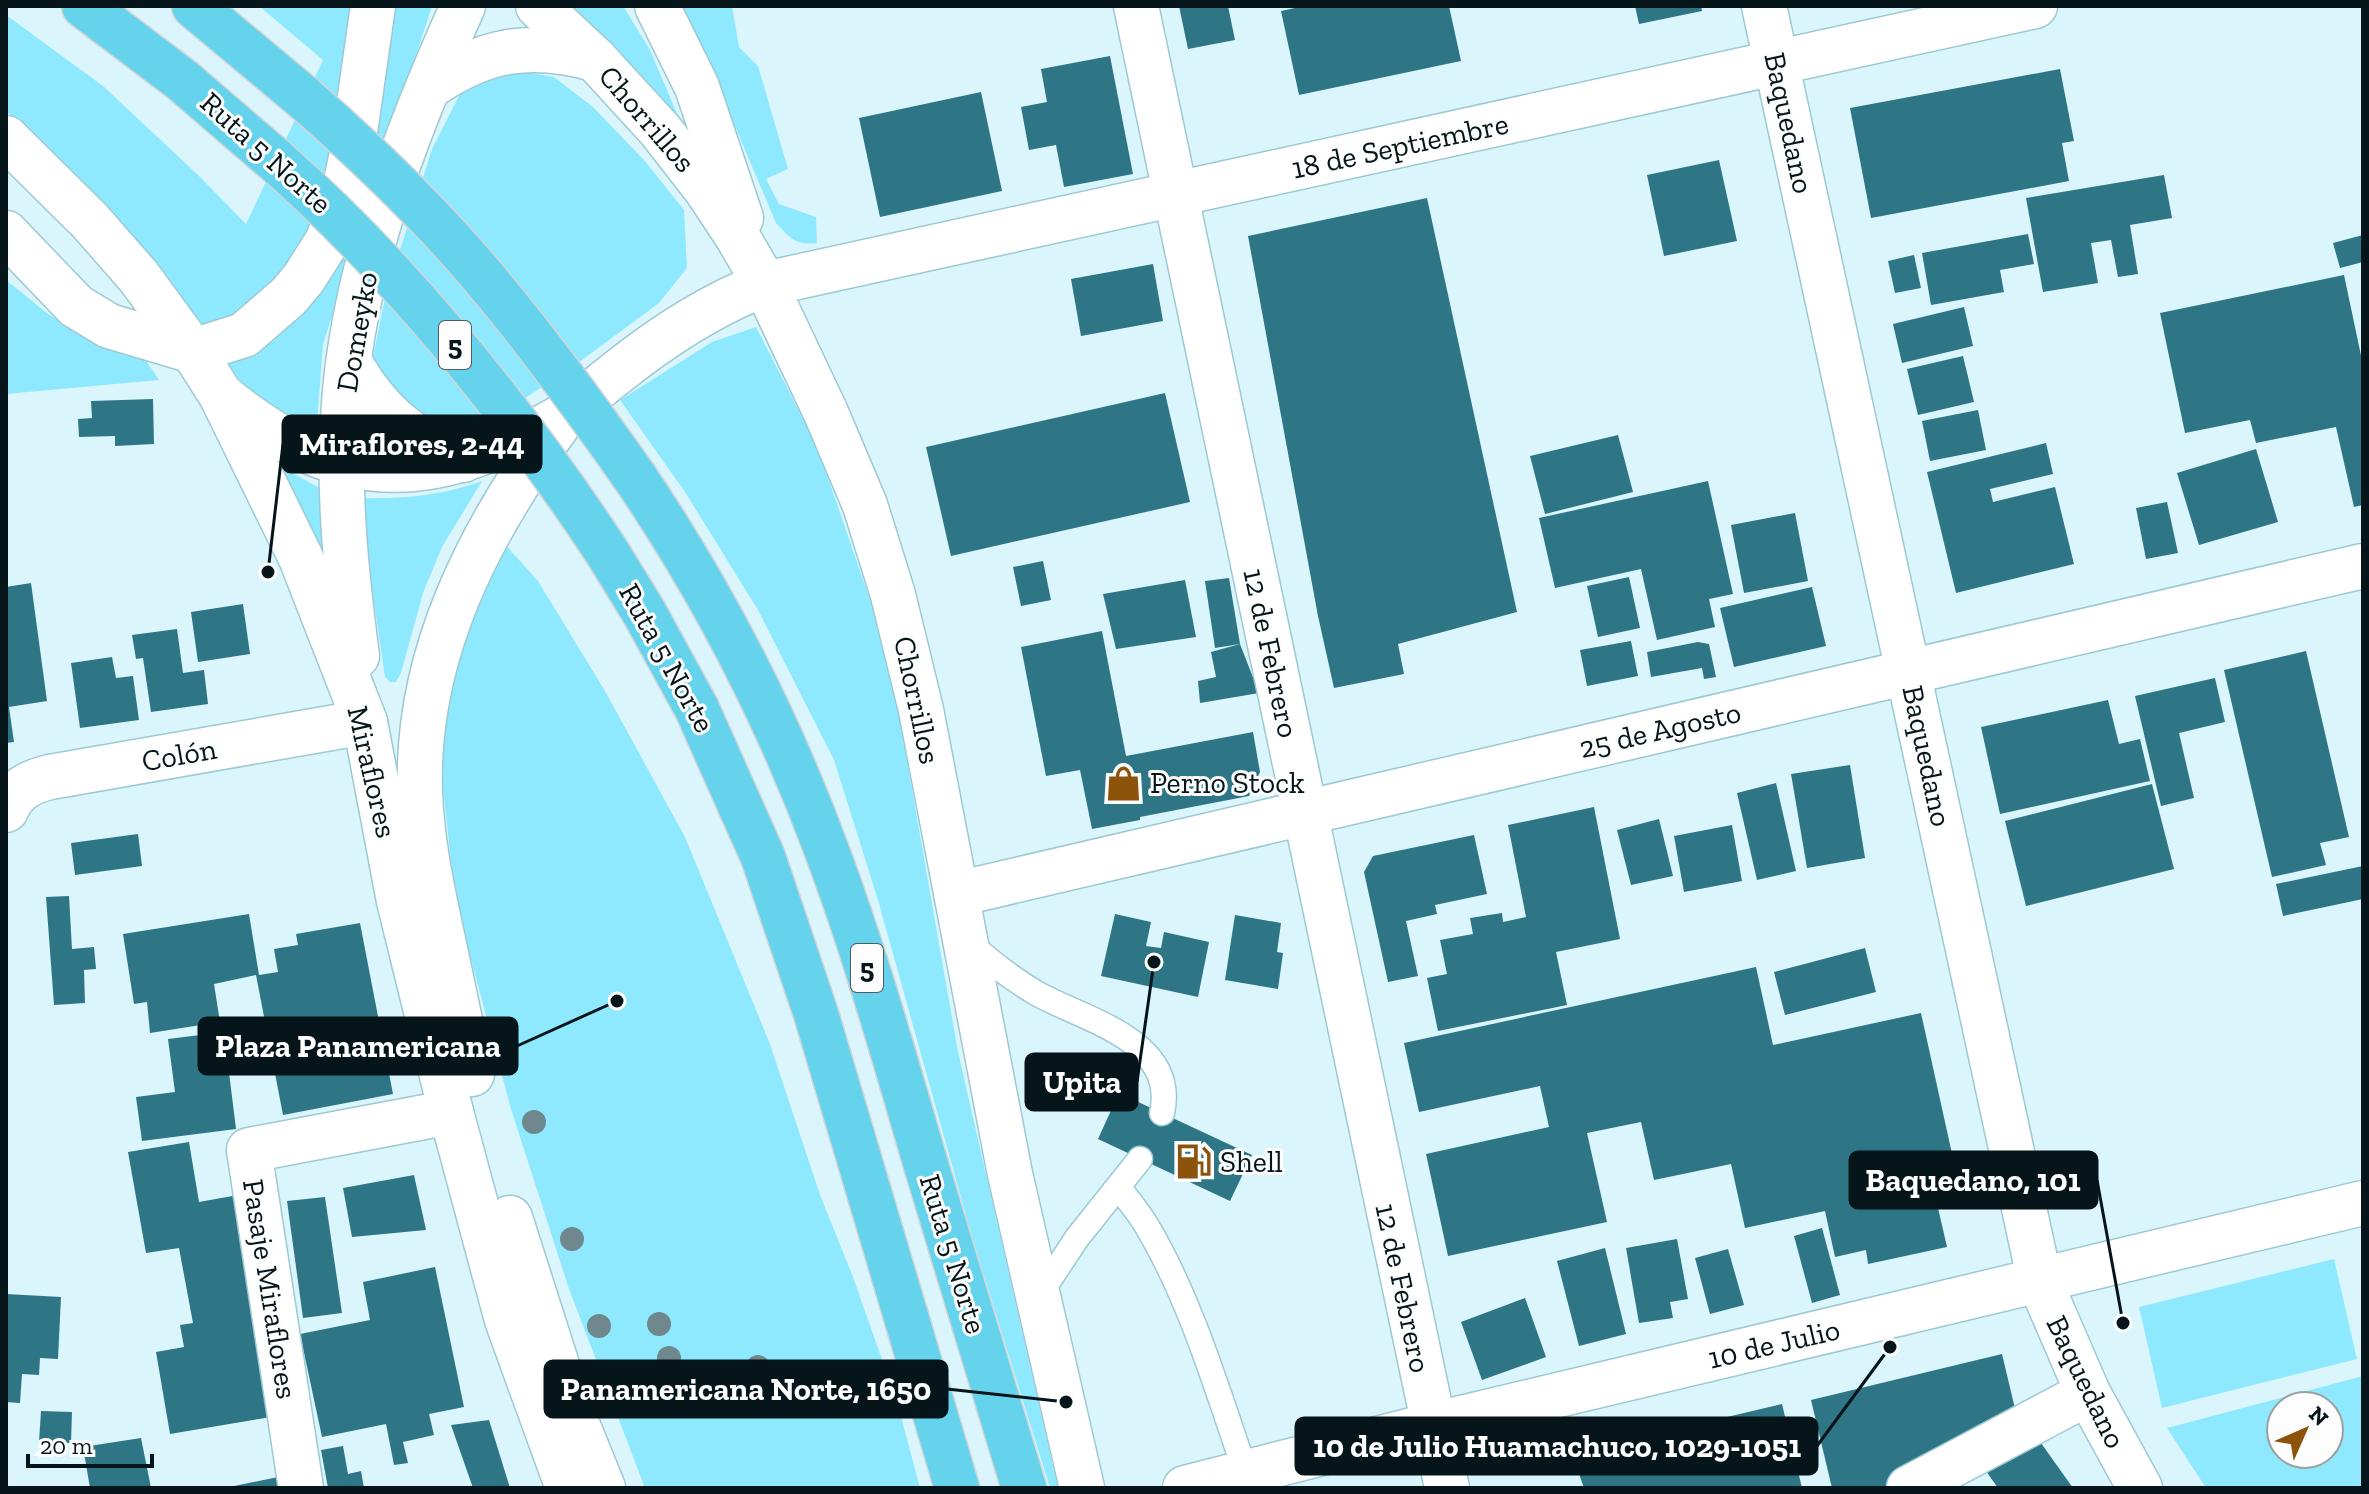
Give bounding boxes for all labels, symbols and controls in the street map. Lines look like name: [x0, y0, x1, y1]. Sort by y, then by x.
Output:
street label: Baquedano: [1757, 49, 1821, 197]
street label: Chorrillos: [591, 58, 703, 180]
street label: Ruta 5 Norte: [193, 85, 339, 221]
street label: 18 de Septiembre: [1288, 105, 1512, 187]
street label: Domeyko: [329, 269, 385, 395]
road number: 5: [439, 321, 471, 369]
callout: Miraflores, 2-44: [283, 416, 541, 472]
text: Miraflores, 2-44: [299, 425, 525, 463]
street label: 12 de Febrero: [1235, 565, 1307, 741]
street label: Ruta 5 Norte: [611, 577, 723, 739]
street label: Chorrillos: [886, 633, 948, 767]
street label: Baquedano: [1895, 682, 1959, 830]
street label: 25 de Agosto: [1576, 694, 1744, 766]
street label: Miraflores: [339, 703, 405, 841]
street label: Colón: [139, 731, 219, 779]
shop icon: Perno Stock: [1105, 764, 1143, 802]
place label: Perno Stock: [1150, 765, 1305, 801]
road number: 5: [851, 944, 883, 992]
callout: Plaza Panamericana: [199, 1018, 517, 1074]
text: Plaza Panamericana: [215, 1027, 501, 1065]
callout: Upita: [1026, 1054, 1137, 1110]
text: Upita: [1042, 1063, 1122, 1101]
fuel station icon: Shell: [1175, 1143, 1213, 1181]
place label: Shell: [1220, 1144, 1283, 1180]
callout: Baquedano, 101: [1850, 1152, 2097, 1208]
text: Baquedano, 101: [1865, 1161, 2081, 1199]
street label: Ruta 5 Norte: [912, 1170, 994, 1338]
street label: Pasaje Miraflores: [235, 1177, 305, 1401]
street label: 12 de Febrero: [1367, 1200, 1439, 1376]
street label: Baquedano: [2038, 1310, 2134, 1454]
street label: 10 de Julio: [1705, 1311, 1843, 1377]
callout: Panamericana Norte, 1650: [545, 1361, 947, 1417]
text: Panamericana Norte, 1650: [561, 1370, 931, 1408]
north arrow: [2265, 1390, 2345, 1470]
text: N: [2303, 1401, 2334, 1432]
scale bar: [28, 1418, 152, 1468]
callout: 10 de Julio Huamachuco, 1029-1051: [1296, 1418, 1817, 1474]
text: 10 de Julio Huamachuco, 1029-1051: [1313, 1427, 1801, 1465]
text: 20 m: [40, 1431, 93, 1460]

